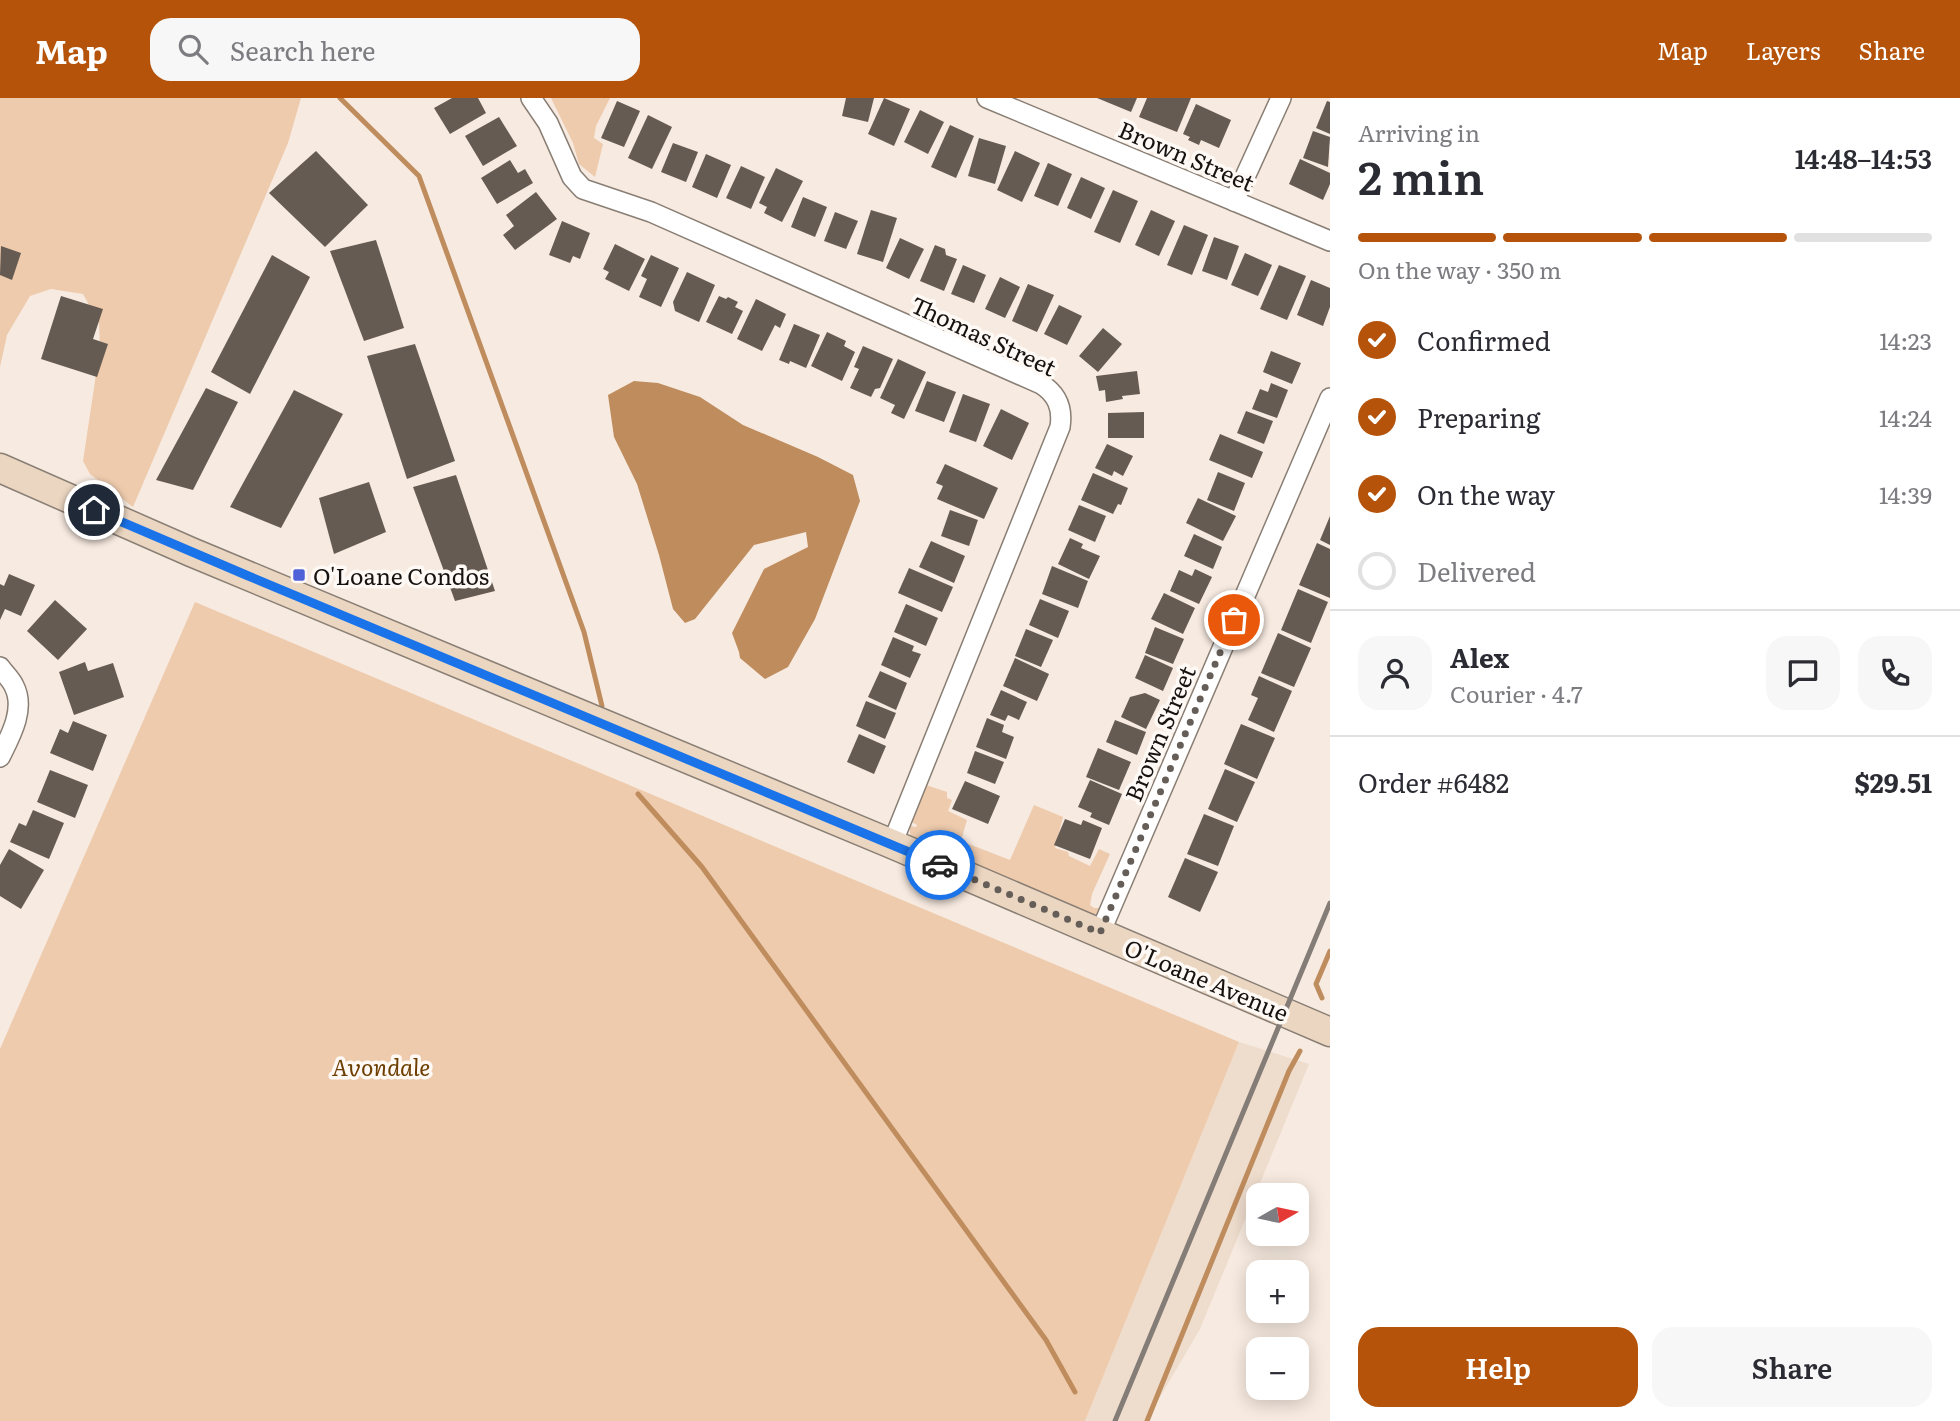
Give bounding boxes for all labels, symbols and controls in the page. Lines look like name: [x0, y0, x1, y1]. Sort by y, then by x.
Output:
search box: [150, 18, 640, 81]
text: Map: [35, 25, 108, 74]
icon: search: [174, 30, 212, 68]
text: Search here: [230, 30, 376, 69]
text: Map: [1657, 32, 1708, 67]
text: Layers: [1746, 32, 1820, 67]
text: Share: [1858, 32, 1925, 67]
street label: Brown Street: [1114, 111, 1261, 199]
text: Arriving in: [1358, 115, 1480, 149]
text: 14:48–14:53: [1795, 138, 1932, 177]
text: 2 min: [1358, 141, 1484, 209]
text: On the way · 350 m: [1358, 252, 1561, 286]
street label: Thomas Street: [906, 286, 1063, 384]
text: Confirmed: [1417, 320, 1551, 359]
icon: check: [1358, 321, 1396, 359]
text: 14:23: [1879, 323, 1932, 357]
text: Preparing: [1417, 397, 1540, 436]
icon: check: [1358, 398, 1396, 436]
text: 14:24: [1879, 400, 1932, 434]
text: On the way: [1417, 474, 1555, 513]
icon: check: [1358, 475, 1396, 513]
text: 14:39: [1879, 477, 1932, 511]
pin: [64, 480, 124, 540]
icon: home: [75, 491, 113, 529]
text: Delivered: [1417, 551, 1536, 590]
place label: O'Loane Condos: [313, 558, 489, 592]
marker: O'Loane Condos: [291, 567, 307, 583]
pin: [1204, 590, 1264, 650]
icon: bag: [1215, 601, 1253, 639]
button: person: [1358, 636, 1432, 710]
button: chat: [1766, 636, 1840, 710]
button: phone: [1858, 636, 1932, 710]
text: Alex: [1450, 637, 1509, 676]
street label: Brown Street: [1115, 659, 1203, 806]
text: Courier · 4.7: [1450, 676, 1583, 710]
text: Order #6482: [1358, 762, 1509, 801]
text: $29.51: [1854, 762, 1932, 801]
courier: [905, 830, 975, 900]
icon: car: [921, 846, 959, 884]
street label: O'Loane Avenue: [1120, 929, 1294, 1029]
park label: Avondale: [332, 1049, 430, 1083]
north arrow: [1246, 1183, 1309, 1246]
map controls: [1246, 1183, 1309, 1400]
button: +: [1246, 1260, 1309, 1323]
button: Help: [1358, 1327, 1638, 1407]
button: Share: [1652, 1327, 1932, 1407]
button: −: [1246, 1337, 1309, 1400]

